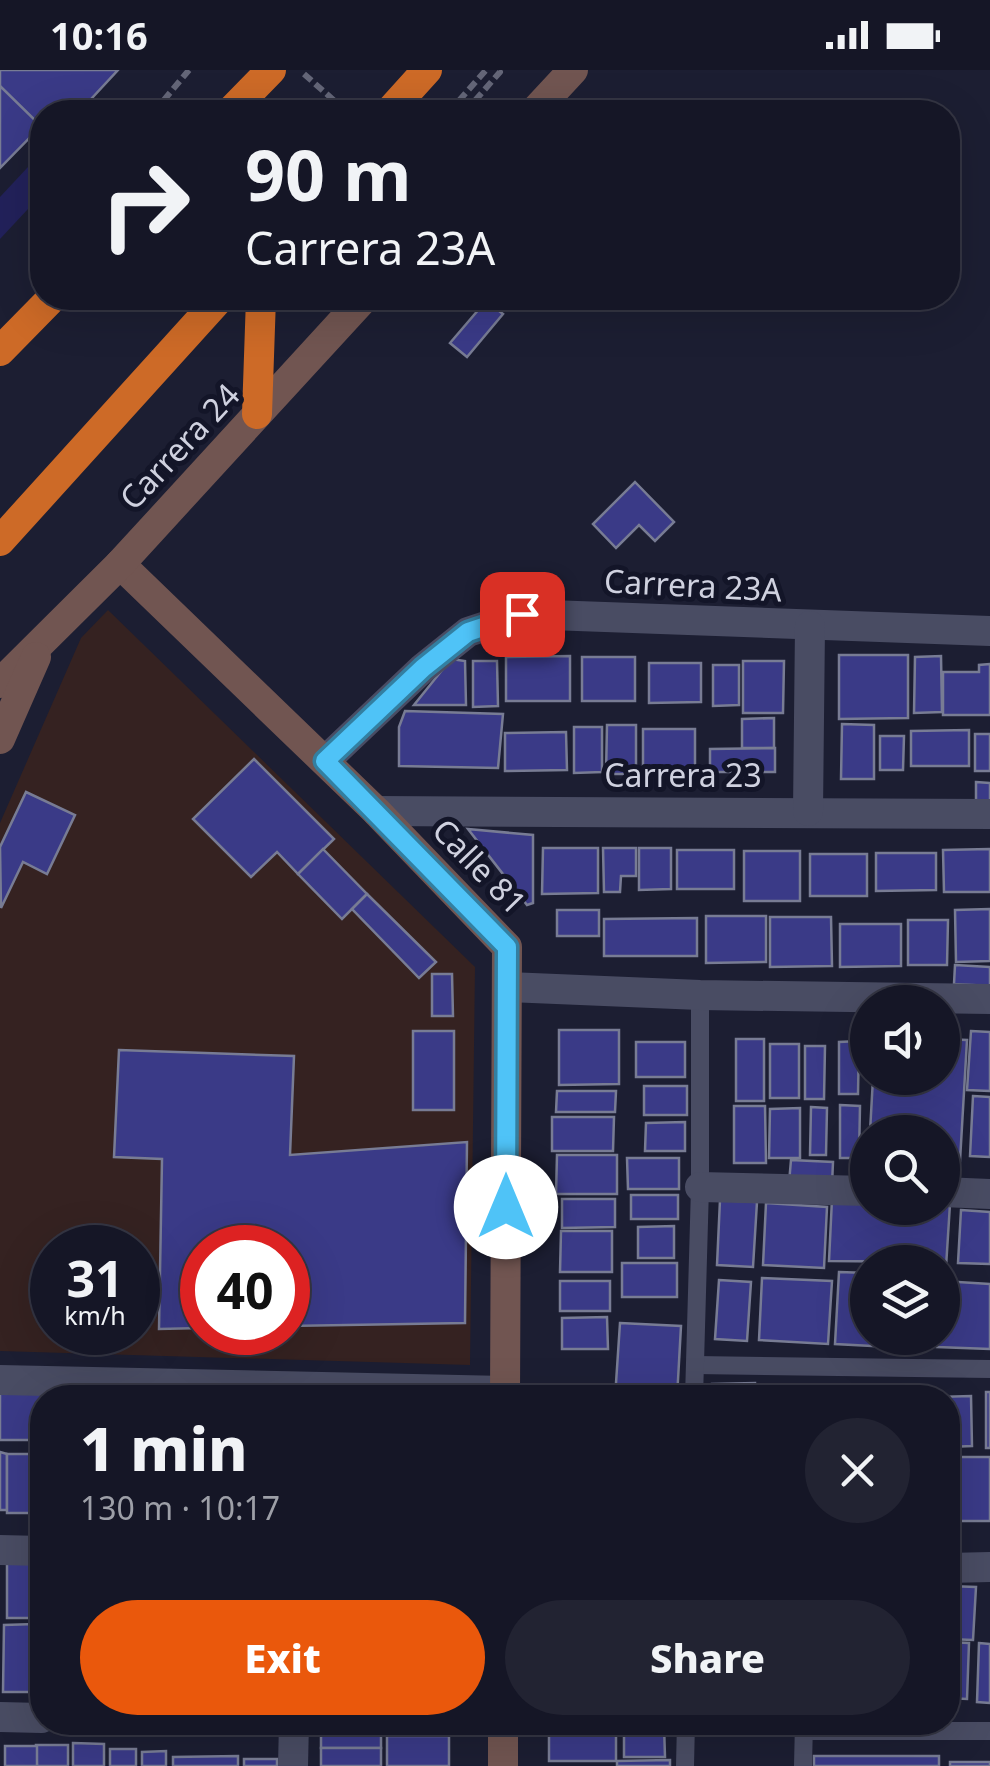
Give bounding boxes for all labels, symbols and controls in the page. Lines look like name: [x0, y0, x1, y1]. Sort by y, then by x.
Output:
text: 10:16: [50, 9, 148, 61]
text: 90 m: [245, 126, 412, 222]
icon: right: [80, 140, 210, 270]
text: Carrera 23A: [245, 217, 495, 278]
street label: Carrera 24: [109, 374, 248, 518]
street label: Carrera 23A: [603, 558, 784, 611]
pin: [480, 572, 565, 657]
icon: arrive: [495, 587, 550, 642]
street label: Carrera 23: [604, 753, 762, 796]
street label: Calle 81: [424, 809, 536, 923]
map controls: [850, 985, 960, 1355]
button: sound: [850, 985, 960, 1095]
button: search: [850, 1115, 960, 1225]
position arrow: [454, 1155, 558, 1259]
speed limit sign: 40: [180, 1225, 310, 1355]
text: 31: [66, 1244, 124, 1312]
button: layers: [850, 1245, 960, 1355]
text: km/h: [64, 1298, 126, 1332]
text: 1 min: [80, 1407, 248, 1489]
button: close: [805, 1418, 910, 1523]
text: 130 m · 10:17: [80, 1486, 280, 1529]
button: Exit: [80, 1600, 485, 1715]
button: Share: [505, 1600, 910, 1715]

